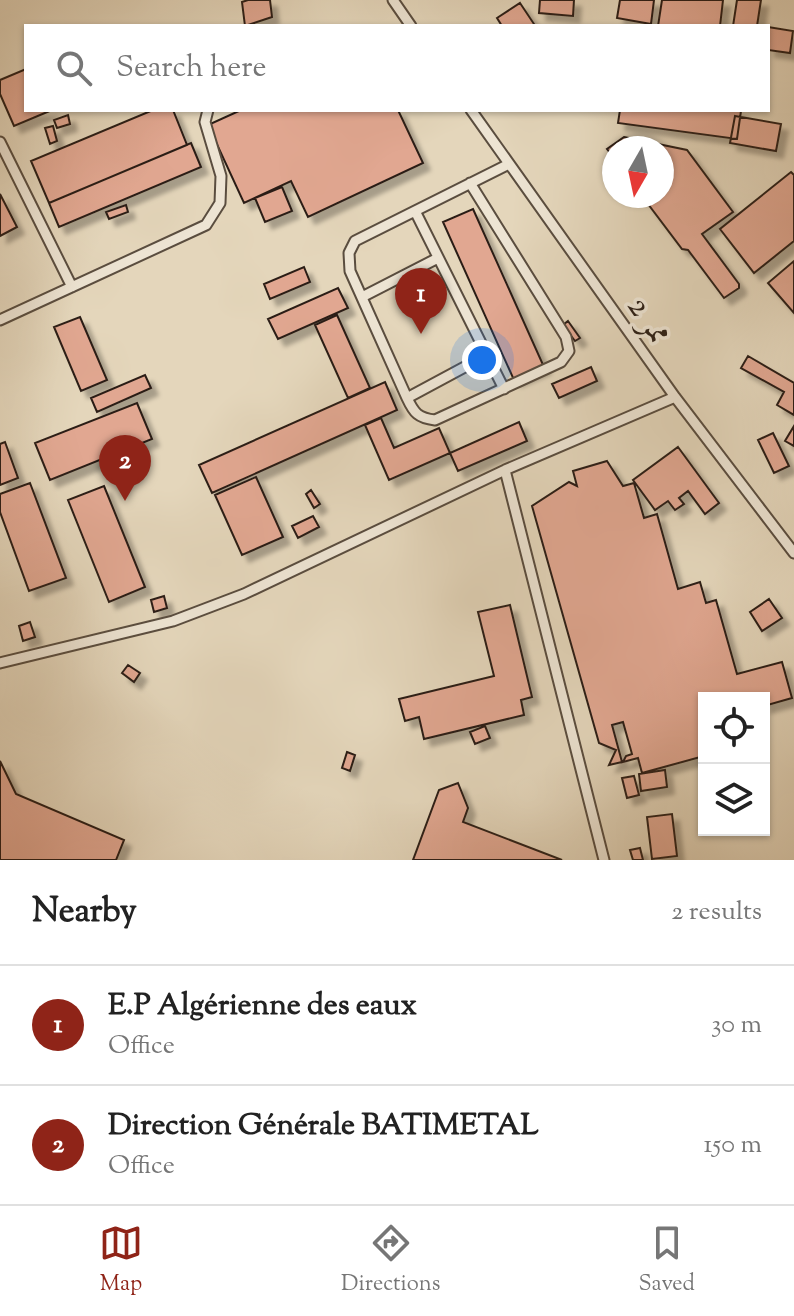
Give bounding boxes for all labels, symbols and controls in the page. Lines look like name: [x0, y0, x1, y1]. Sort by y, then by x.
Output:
search box: [24, 24, 770, 112]
icon: search: [52, 46, 96, 90]
text: Search here: [116, 47, 266, 90]
north arrow: [602, 136, 674, 208]
pin: 1: [395, 268, 447, 334]
street label: ممر 2: [614, 286, 683, 356]
your location: [462, 340, 502, 380]
pin: 2: [99, 435, 151, 501]
map controls: [698, 692, 770, 836]
button: locate: [698, 692, 770, 764]
button: layers: [698, 764, 770, 836]
text: Nearby: [32, 888, 137, 937]
text: 2 results: [671, 894, 762, 931]
text: E.P Algérienne des eaux: [108, 985, 417, 1028]
text: 1: [54, 1007, 62, 1044]
text: 30 m: [711, 1007, 762, 1044]
text: Office: [108, 1028, 175, 1065]
text: Direction Générale BATIMETAL: [108, 1105, 539, 1148]
text: 2: [52, 1127, 64, 1164]
text: 150 m: [703, 1127, 762, 1164]
text: Office: [108, 1148, 175, 1185]
tab: Map: [99, 1221, 143, 1301]
tab: Directions: [341, 1221, 440, 1301]
tab: Saved: [638, 1221, 695, 1301]

